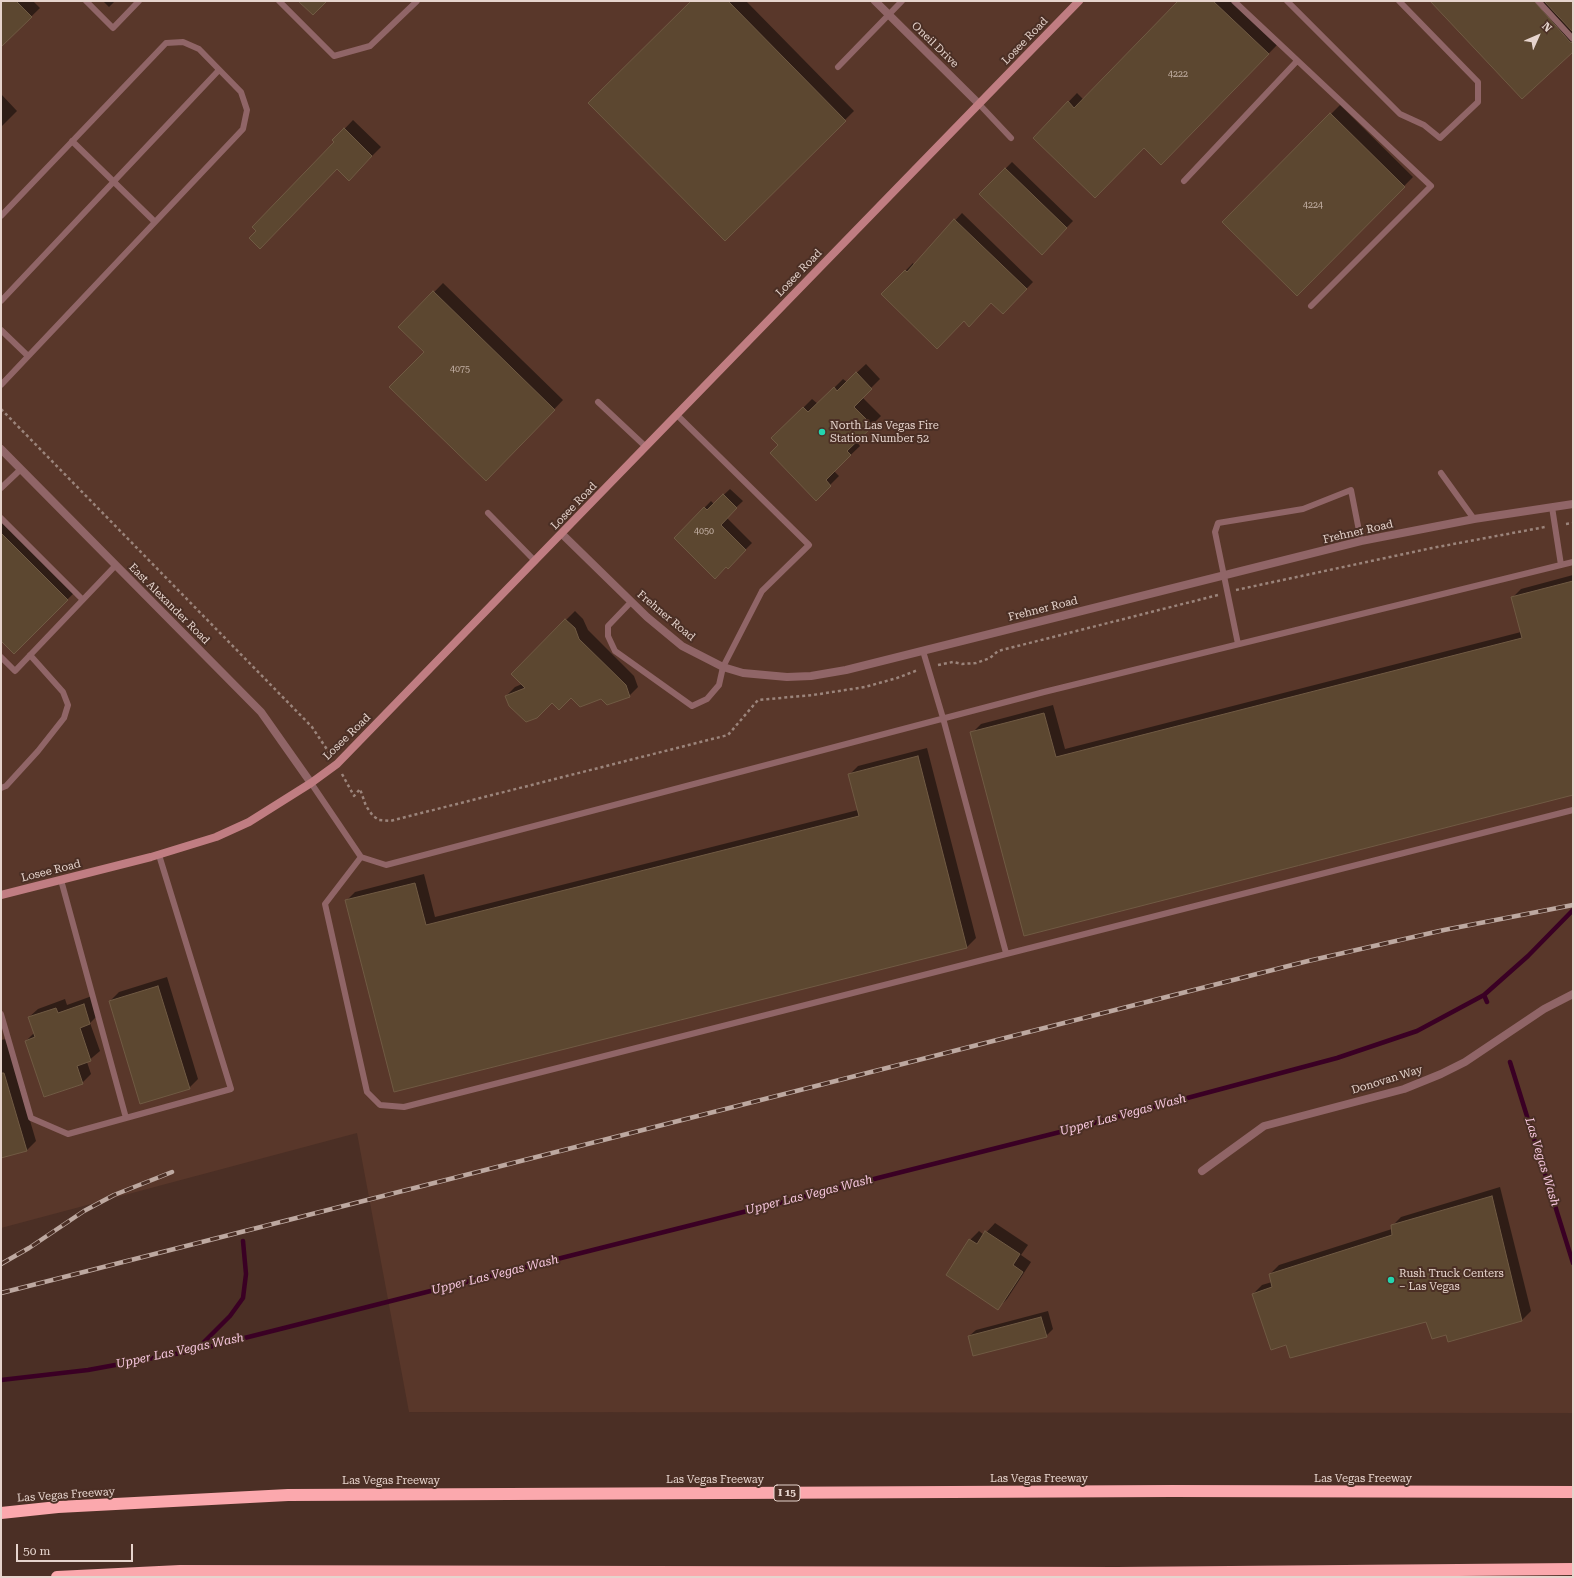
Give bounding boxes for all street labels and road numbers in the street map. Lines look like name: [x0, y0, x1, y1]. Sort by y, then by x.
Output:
street label: Losee Road: [999, 15, 1051, 67]
street label: Oneil Drive: [909, 19, 961, 71]
street label: Losee Road: [773, 247, 825, 299]
street label: Losee Road: [548, 480, 600, 532]
street label: Frehner Road: [1322, 518, 1394, 546]
street label: East Alexander Road: [126, 561, 212, 647]
street label: Frehner Road: [634, 588, 698, 644]
street label: Frehner Road: [1007, 594, 1079, 624]
street label: Losee Road: [321, 711, 373, 763]
street label: Losee Road: [20, 857, 82, 885]
street label: Donovan Way: [1350, 1063, 1424, 1097]
street label: Las Vegas Freeway: [990, 1472, 1088, 1486]
street label: Las Vegas Freeway: [1314, 1472, 1412, 1486]
street label: Las Vegas Freeway: [666, 1473, 764, 1487]
street label: Las Vegas Freeway: [342, 1474, 440, 1488]
street label: Las Vegas Freeway: [17, 1485, 115, 1505]
road number: I 15: [774, 1485, 800, 1501]

